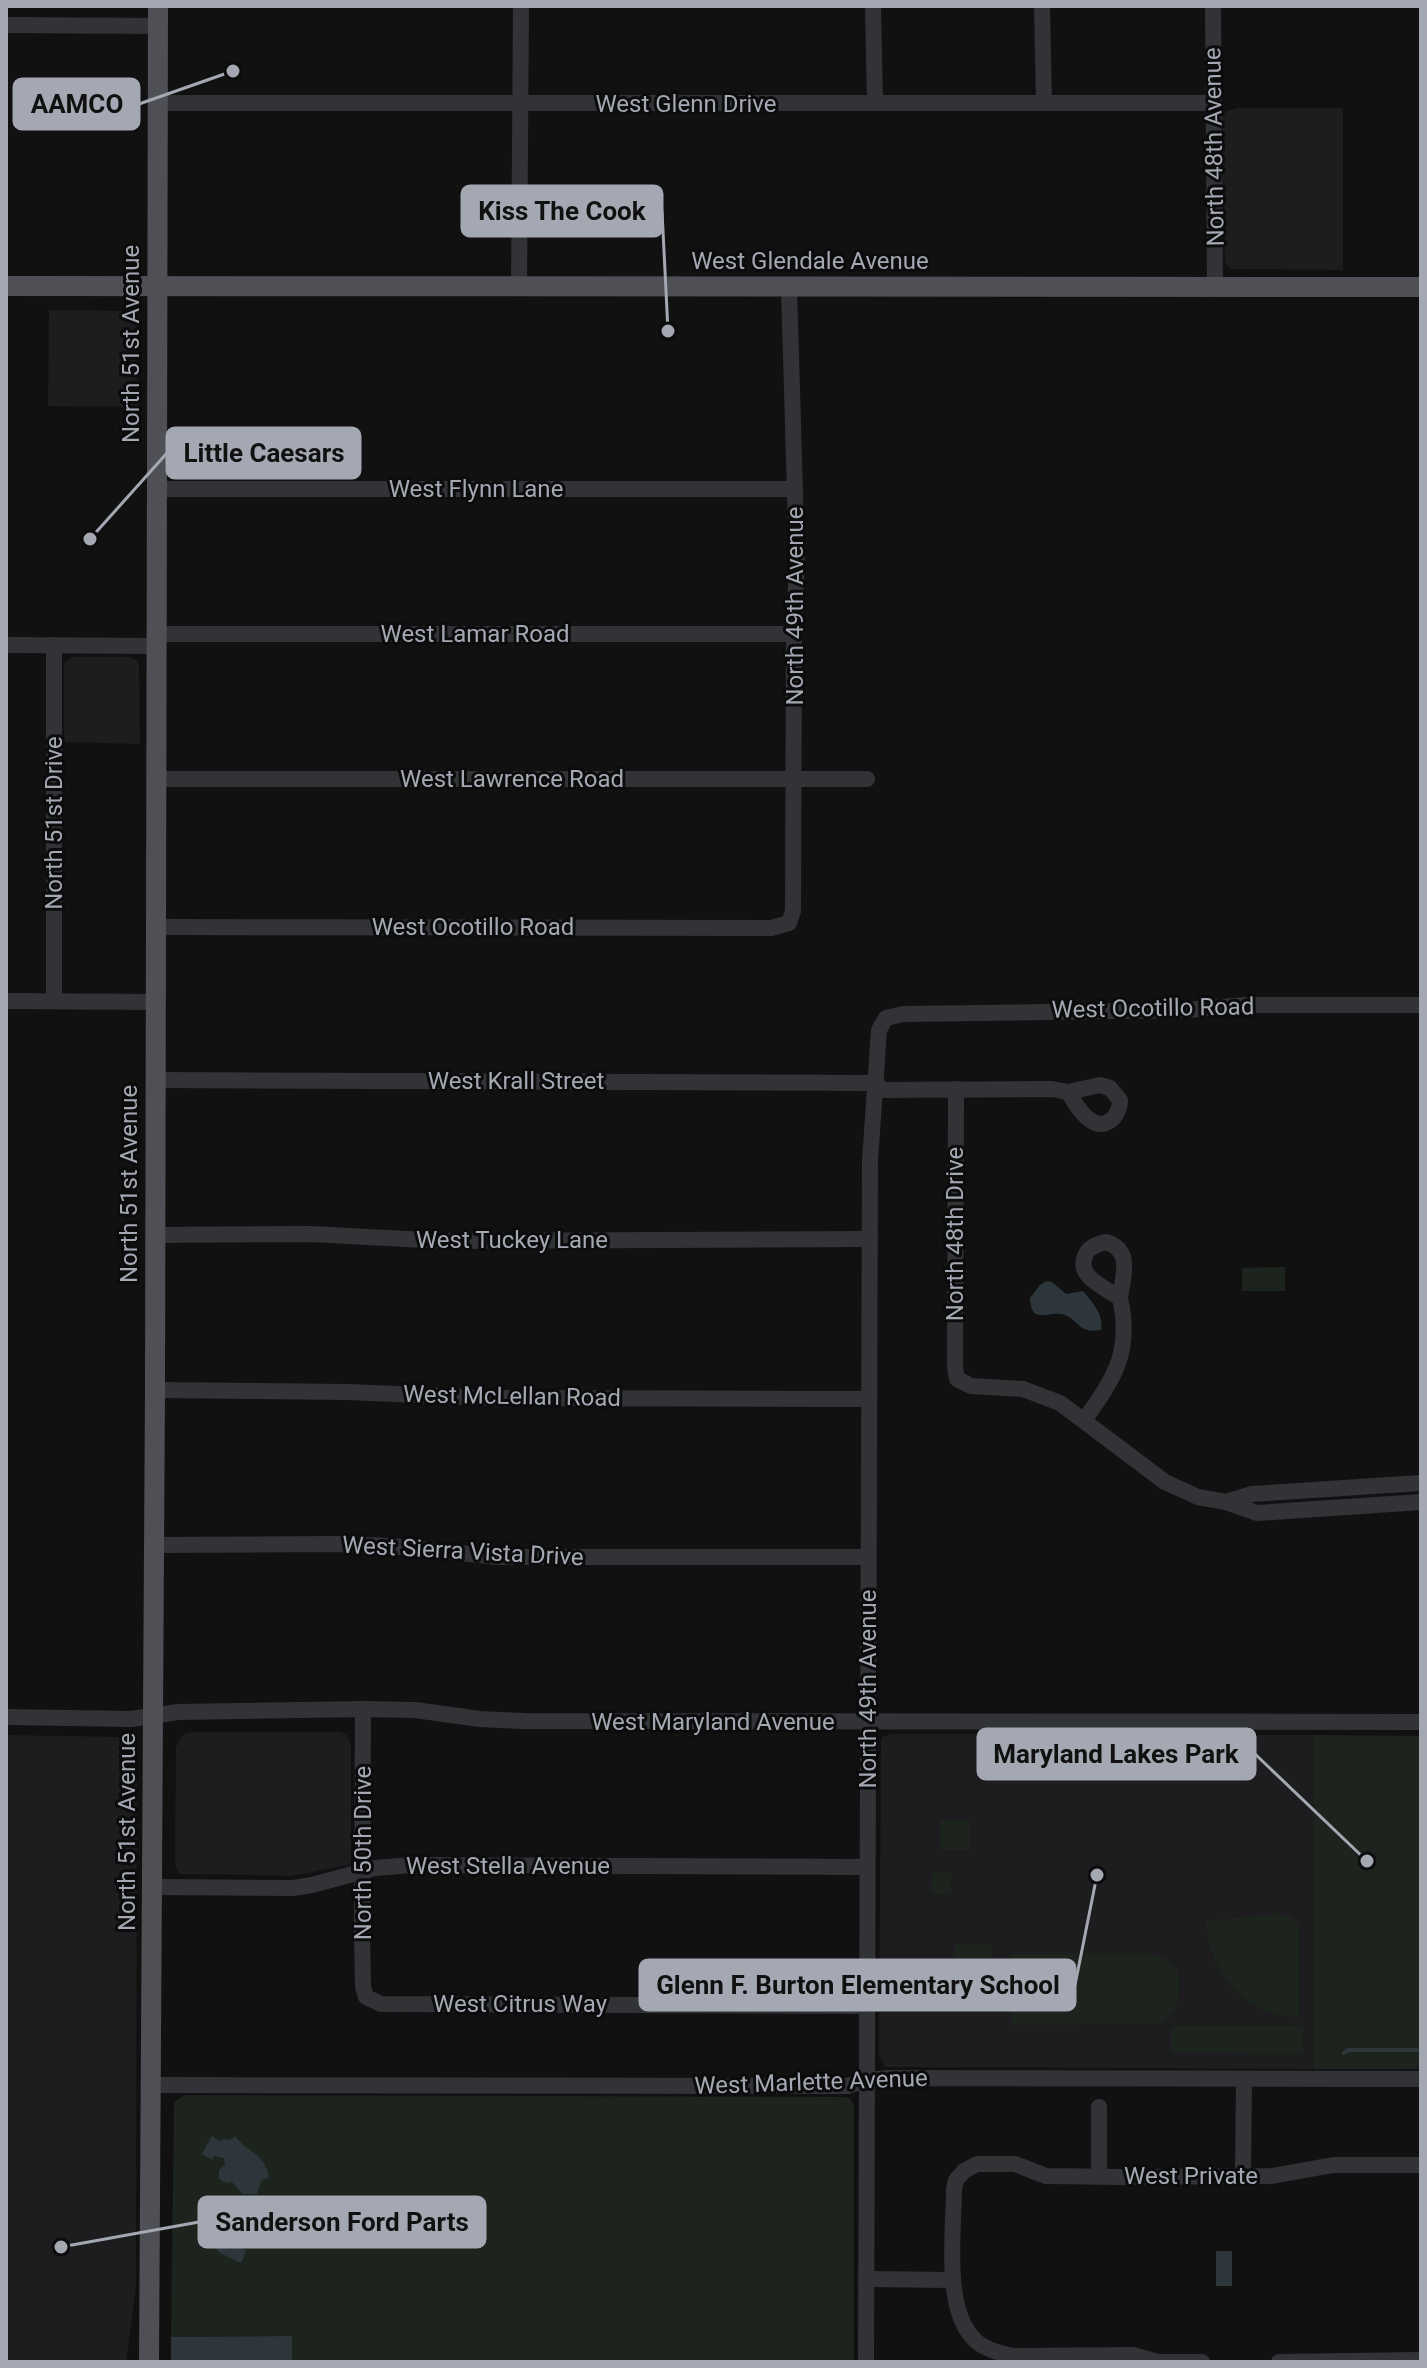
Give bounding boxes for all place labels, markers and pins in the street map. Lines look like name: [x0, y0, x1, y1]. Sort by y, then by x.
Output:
callout: AAMCO: [14, 79, 139, 129]
callout: Kiss The Cook: [462, 186, 662, 236]
callout: Little Caesars: [167, 428, 360, 478]
callout: Maryland Lakes Park: [978, 1729, 1255, 1779]
callout: Glenn F. Burton Elementary School: [640, 1960, 1075, 2010]
callout: Sanderson Ford Parts: [199, 2197, 485, 2247]

